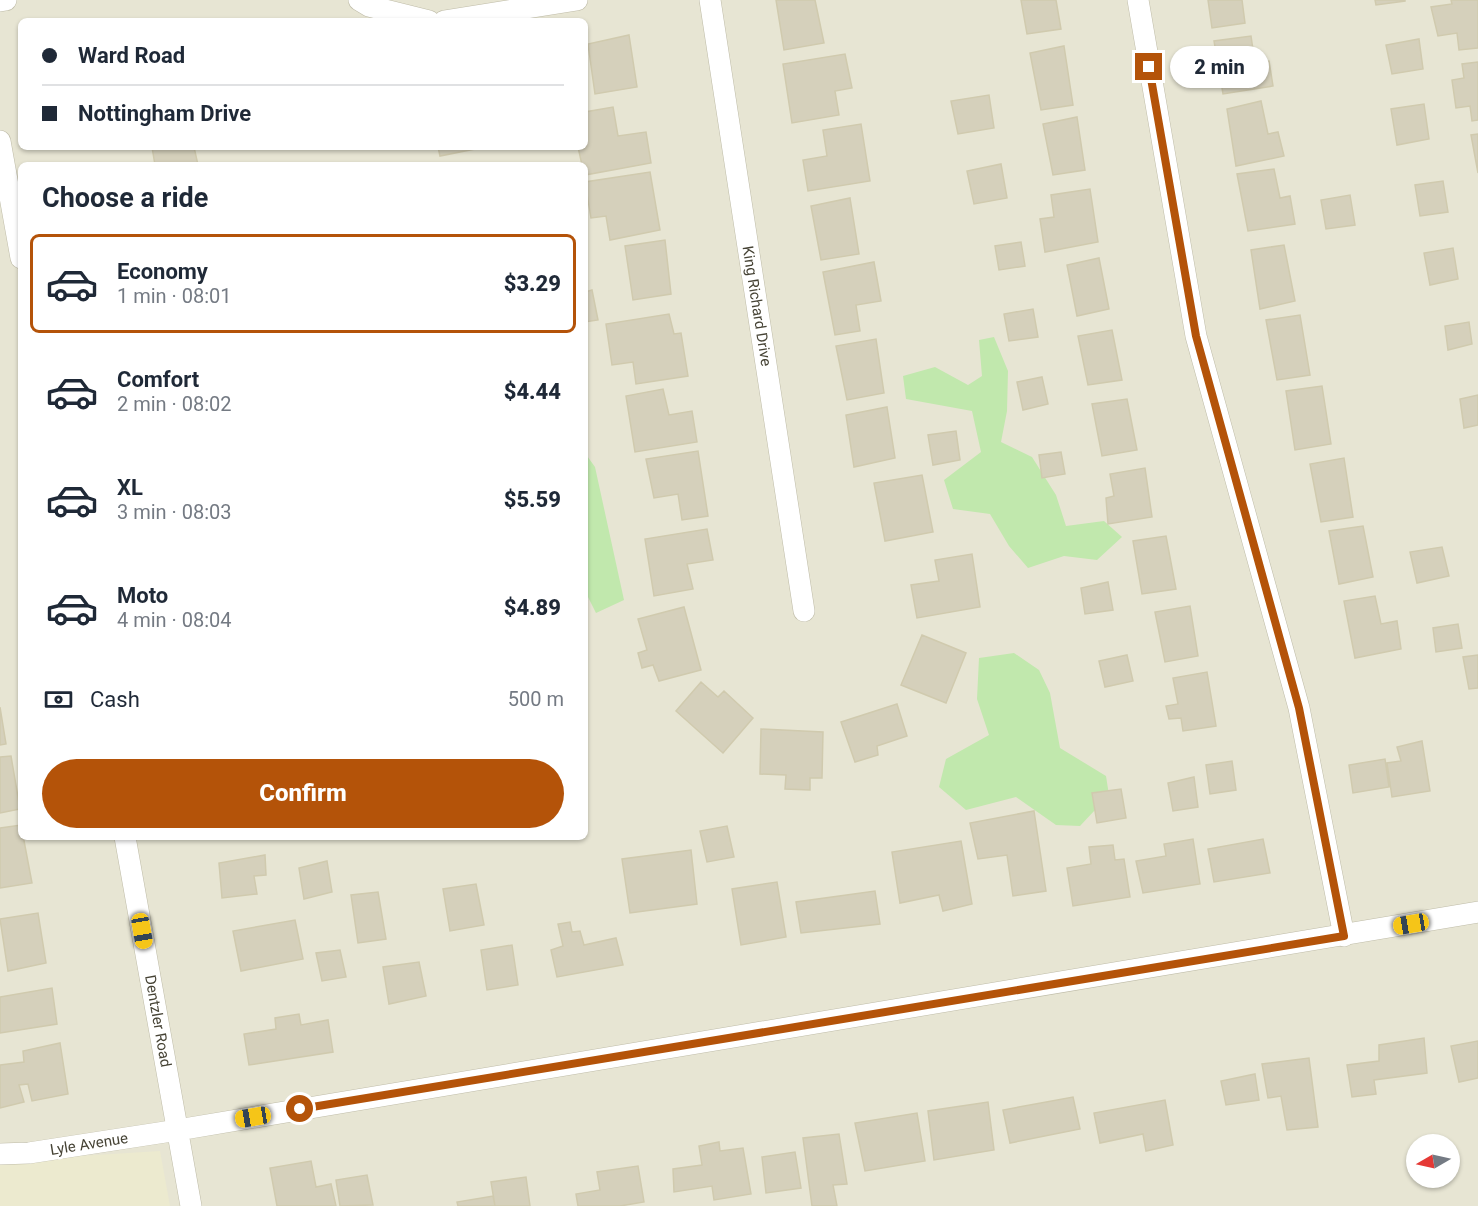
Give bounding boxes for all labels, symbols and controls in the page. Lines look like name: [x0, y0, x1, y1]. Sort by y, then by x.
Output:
text: Ward Road: [78, 43, 185, 68]
callout: 2 min: [1170, 46, 1269, 88]
route end: [1135, 53, 1162, 80]
text: 2 min: [1194, 55, 1245, 79]
text: Nottingham Drive: [78, 101, 251, 126]
text: Choose a ride: [42, 182, 208, 214]
street label: King Richard Drive: [739, 245, 775, 367]
icon: car: [45, 257, 99, 311]
text: Economy: [117, 259, 208, 284]
text: $3.29: [504, 271, 561, 296]
text: 1 min · 08:01: [117, 284, 232, 308]
icon: car: [45, 365, 99, 419]
text: Comfort: [117, 367, 199, 392]
text: $4.44: [504, 379, 561, 404]
text: 2 min · 08:02: [117, 392, 232, 416]
icon: car: [45, 473, 99, 527]
text: XL: [117, 475, 143, 500]
text: $5.59: [504, 487, 561, 512]
text: 3 min · 08:03: [117, 500, 232, 524]
icon: car: [45, 581, 99, 635]
text: Moto: [117, 583, 168, 608]
text: $4.89: [504, 595, 561, 620]
text: 4 min · 08:04: [117, 608, 232, 632]
icon: cash: [42, 683, 75, 716]
text: Cash: [90, 687, 140, 712]
text: 500 m: [508, 687, 564, 711]
button: Confirm: [42, 759, 564, 828]
car: [130, 912, 154, 950]
car: [1392, 912, 1430, 936]
street label: Dentzler Road: [141, 974, 175, 1068]
route start: [286, 1095, 313, 1122]
car: [234, 1105, 272, 1129]
street label: Lyle Avenue: [49, 1129, 129, 1159]
north arrow: [1406, 1134, 1460, 1188]
map controls: [1406, 1134, 1460, 1188]

